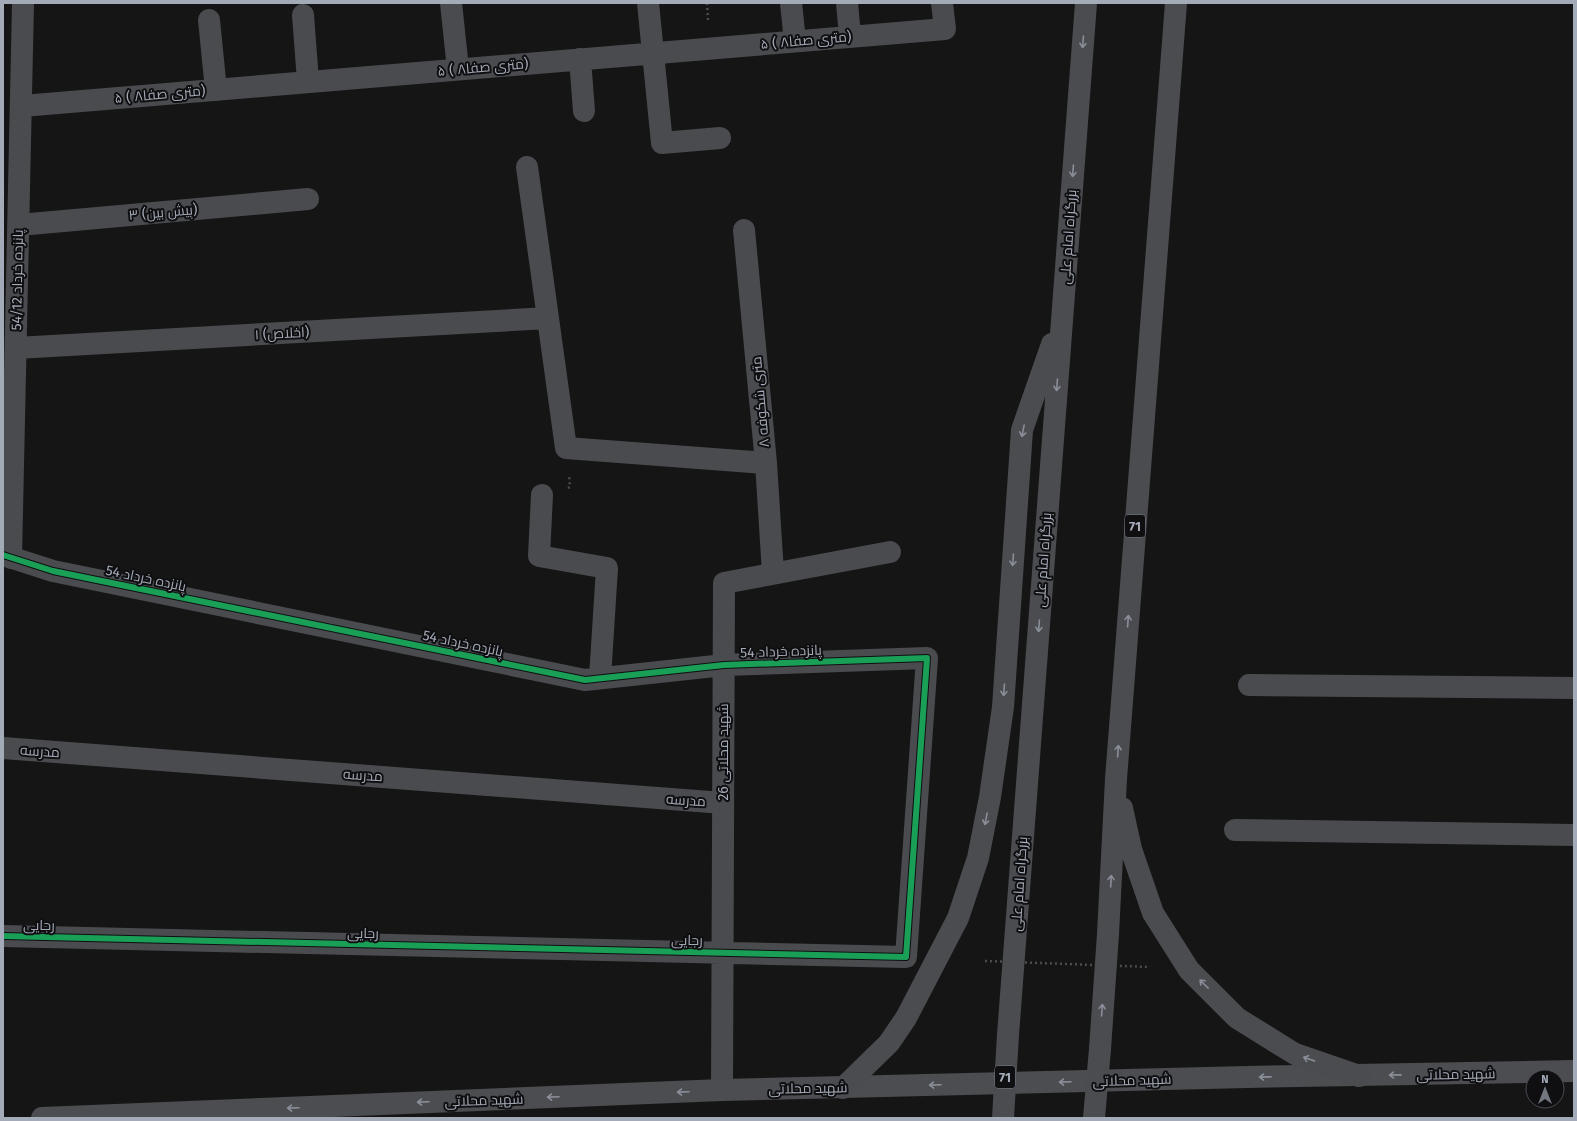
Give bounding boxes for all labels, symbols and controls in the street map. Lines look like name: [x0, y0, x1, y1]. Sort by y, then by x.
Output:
street label: ۵ ( ۸متری صفا): [760, 28, 852, 53]
one-way arrow: [1079, 35, 1087, 48]
street label: ۵ ( ۸متری صفا): [437, 55, 529, 80]
street label: ۵ ( ۸متری صفا): [114, 82, 206, 107]
one-way arrow: [1069, 165, 1076, 178]
street label: بزرگراه امام علی: [1057, 189, 1081, 285]
street label: ۳ (پیش بین): [128, 201, 198, 225]
street label: پانزده خرداد 54/12: [8, 229, 28, 331]
street label: ۱ (اخلاص): [254, 324, 310, 343]
street label: ۸ متری شکوفه: [748, 356, 773, 448]
one-way arrow: [1053, 378, 1060, 391]
one-way arrow: [1019, 424, 1027, 437]
street label: بزرگراه امام علی: [1032, 512, 1056, 608]
road number: 71: [1125, 515, 1145, 537]
one-way arrow: [1010, 553, 1017, 566]
street label: پانزده خرداد 54: [104, 562, 188, 596]
one-way arrow: [1124, 615, 1131, 628]
one-way arrow: [1035, 619, 1042, 632]
street label: پانزده خرداد 54: [421, 627, 505, 661]
street label: پانزده خرداد 54: [740, 642, 823, 662]
one-way arrow: [1000, 683, 1007, 696]
street label: شهید محلاتی 26: [715, 703, 732, 801]
street label: مدرسه: [19, 742, 60, 761]
one-way arrow: [1114, 745, 1121, 758]
street label: مدرسه: [342, 766, 383, 785]
street label: مدرسه: [665, 791, 706, 810]
one-way arrow: [981, 812, 989, 825]
street label: بزرگراه امام علی: [1008, 836, 1032, 932]
one-way arrow: [1107, 875, 1114, 888]
street label: رجایی: [23, 917, 55, 934]
street label: رجایی: [347, 925, 379, 942]
street label: رجایی: [671, 932, 703, 949]
one-way arrow: [1199, 979, 1209, 989]
one-way arrow: [1099, 1004, 1106, 1017]
one-way arrow: [1303, 1054, 1315, 1062]
street label: شهید محلاتی: [1416, 1065, 1496, 1084]
road number: 71: [995, 1066, 1015, 1088]
north arrow: [1525, 1069, 1565, 1109]
street label: شهید محلاتی: [1092, 1071, 1172, 1090]
one-way arrow: [1389, 1071, 1402, 1079]
one-way arrow: [1259, 1073, 1272, 1081]
text: N: [1541, 1073, 1549, 1086]
one-way arrow: [1059, 1078, 1072, 1086]
street label: شهید محلاتی: [768, 1079, 848, 1098]
one-way arrow: [929, 1082, 942, 1089]
one-way arrow: [677, 1088, 690, 1096]
street label: شهید محلاتی: [444, 1091, 524, 1110]
one-way arrow: [547, 1093, 560, 1101]
one-way arrow: [417, 1099, 430, 1106]
one-way arrow: [287, 1104, 300, 1111]

